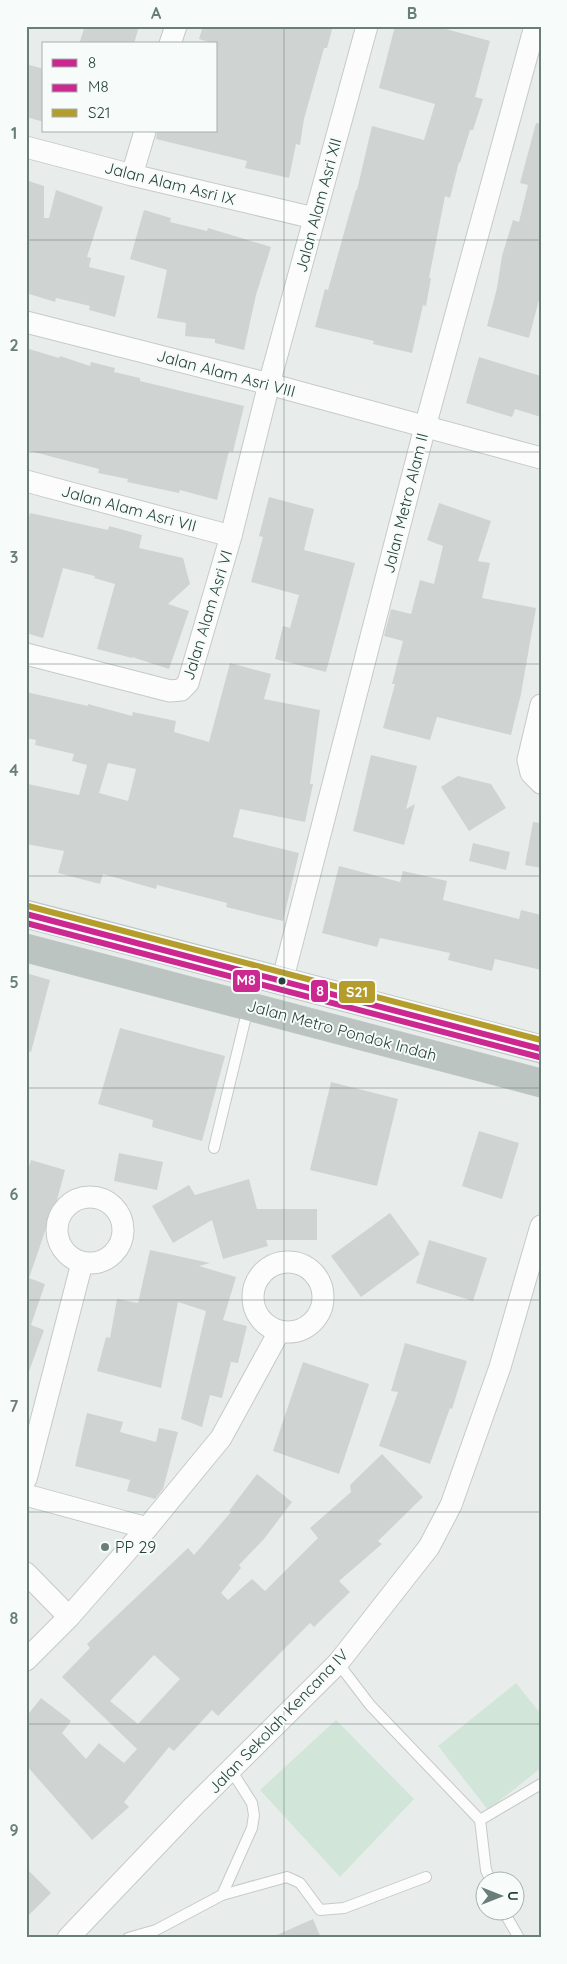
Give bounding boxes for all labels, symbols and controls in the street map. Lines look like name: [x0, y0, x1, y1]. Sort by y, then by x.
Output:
text: A: [151, 3, 162, 23]
text: B: [407, 3, 417, 23]
legend: [42, 42, 218, 132]
text: 8: [88, 53, 96, 72]
text: M8: [88, 77, 109, 96]
text: S21: [88, 103, 110, 122]
text: 1: [11, 123, 17, 143]
street label: Jalan Alam Asri XII: [290, 136, 346, 274]
street label: Jalan Alam Asri IX: [103, 157, 238, 209]
text: 2: [9, 335, 19, 355]
street label: Jalan Alam Asri VIII: [154, 345, 298, 401]
street label: Jalan Metro Alam II: [378, 431, 432, 575]
street label: Jalan Alam Asri VII: [59, 480, 199, 536]
text: 3: [10, 547, 18, 567]
street label: Jalan Alam Asri VI: [178, 548, 236, 682]
text: 4: [9, 760, 19, 780]
line badge: M8: [232, 969, 261, 993]
text: M8: [236, 971, 256, 989]
text: 5: [9, 972, 19, 992]
unlabelled marker: [277, 976, 287, 986]
line badge: 8: [310, 979, 329, 1003]
line badge: S21: [338, 980, 376, 1004]
text: 8: [316, 982, 324, 1000]
text: S21: [346, 983, 368, 1001]
street label: Jalan Metro Pondok Indah: [245, 995, 439, 1065]
text: 6: [10, 1184, 19, 1204]
text: 7: [10, 1396, 19, 1416]
place label: PP 29: [115, 1537, 156, 1557]
marker: PP 29: [99, 1541, 111, 1553]
text: 8: [10, 1608, 19, 1628]
street label: Jalan Sekolah Kencana IV: [204, 1644, 353, 1797]
text: 9: [9, 1820, 19, 1840]
north arrow: [474, 1872, 524, 1922]
text: U: [504, 1891, 522, 1901]

